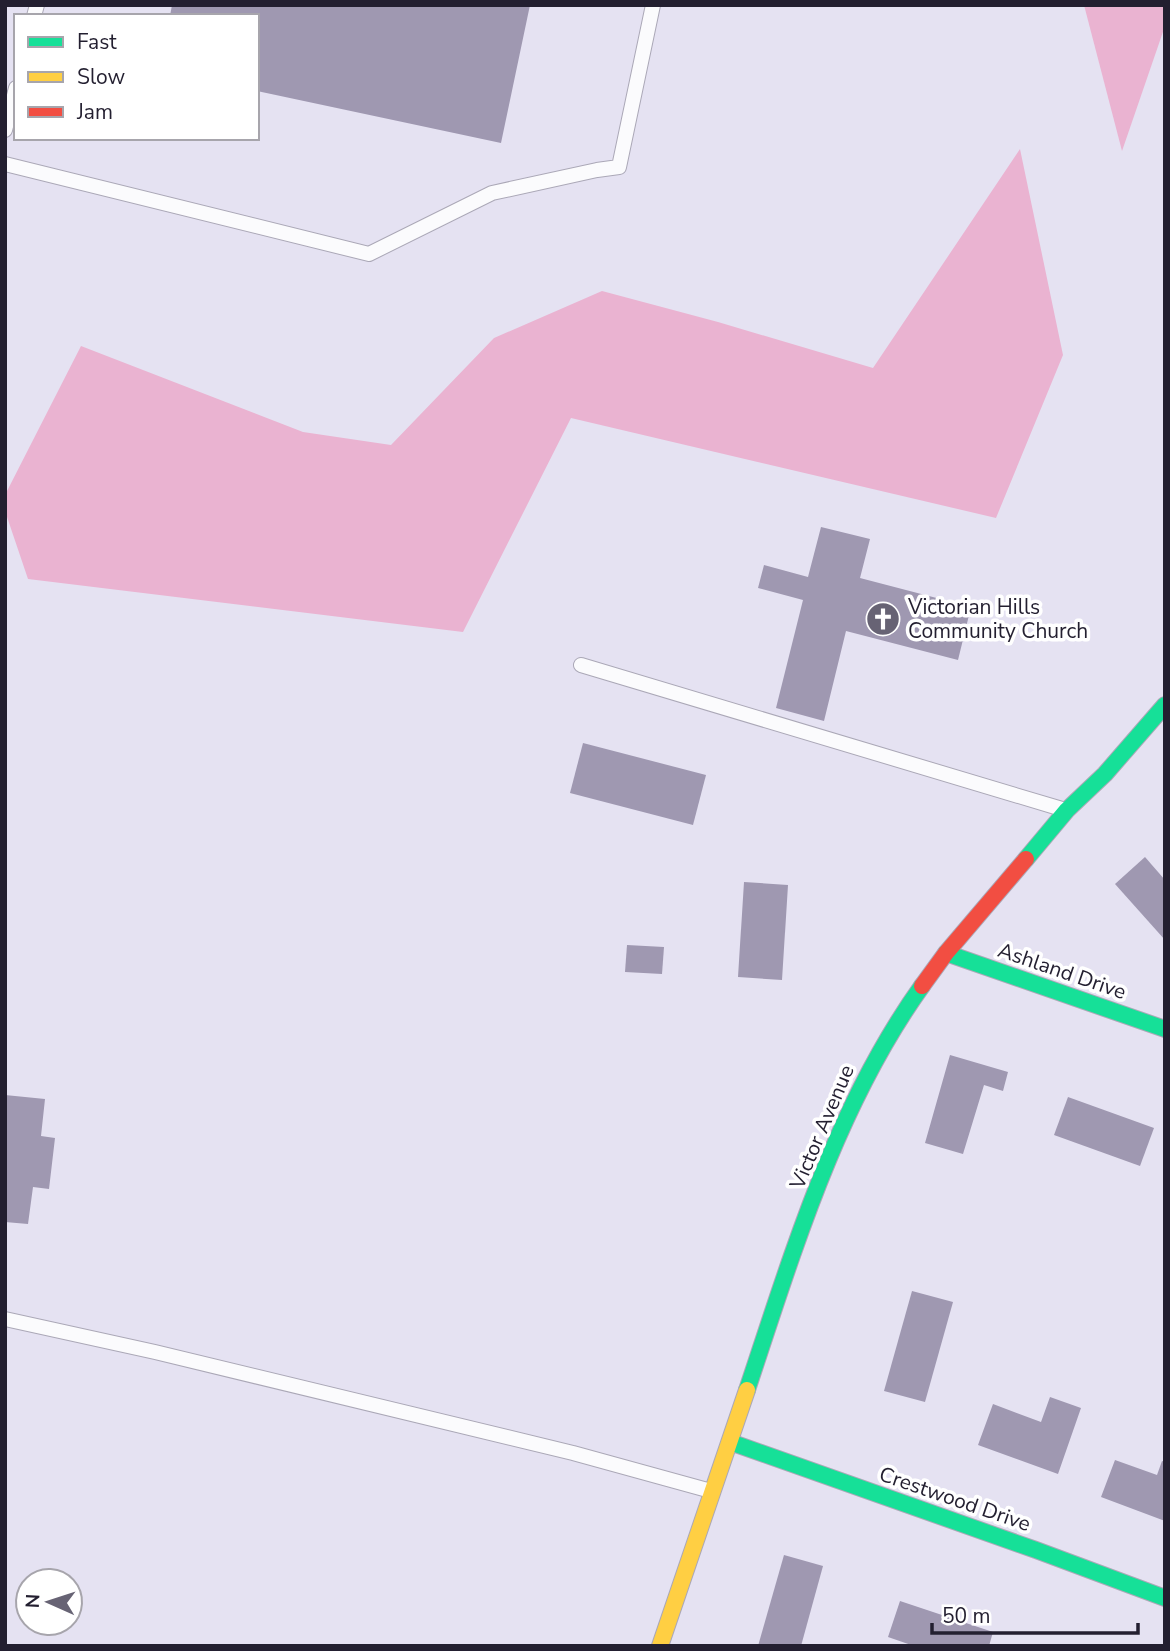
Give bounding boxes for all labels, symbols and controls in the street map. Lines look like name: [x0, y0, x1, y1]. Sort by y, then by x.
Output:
legend: [14, 14, 259, 140]
text: Fast: [77, 28, 117, 56]
text: Slow: [77, 63, 126, 91]
text: Jam: [76, 98, 113, 126]
place label: Victorian Hills Community Church: [907, 593, 1088, 645]
church icon: Victorian Hills Community Church: [864, 600, 902, 638]
street label: Ashland Drive: [994, 936, 1130, 1006]
street label: Victor Avenue: [783, 1061, 861, 1194]
street label: Crestwood Drive: [876, 1460, 1034, 1538]
north arrow: [14, 1567, 84, 1637]
scale bar: [932, 1592, 1138, 1636]
text: N: [20, 1593, 46, 1609]
text: 50 m: [942, 1602, 991, 1630]

